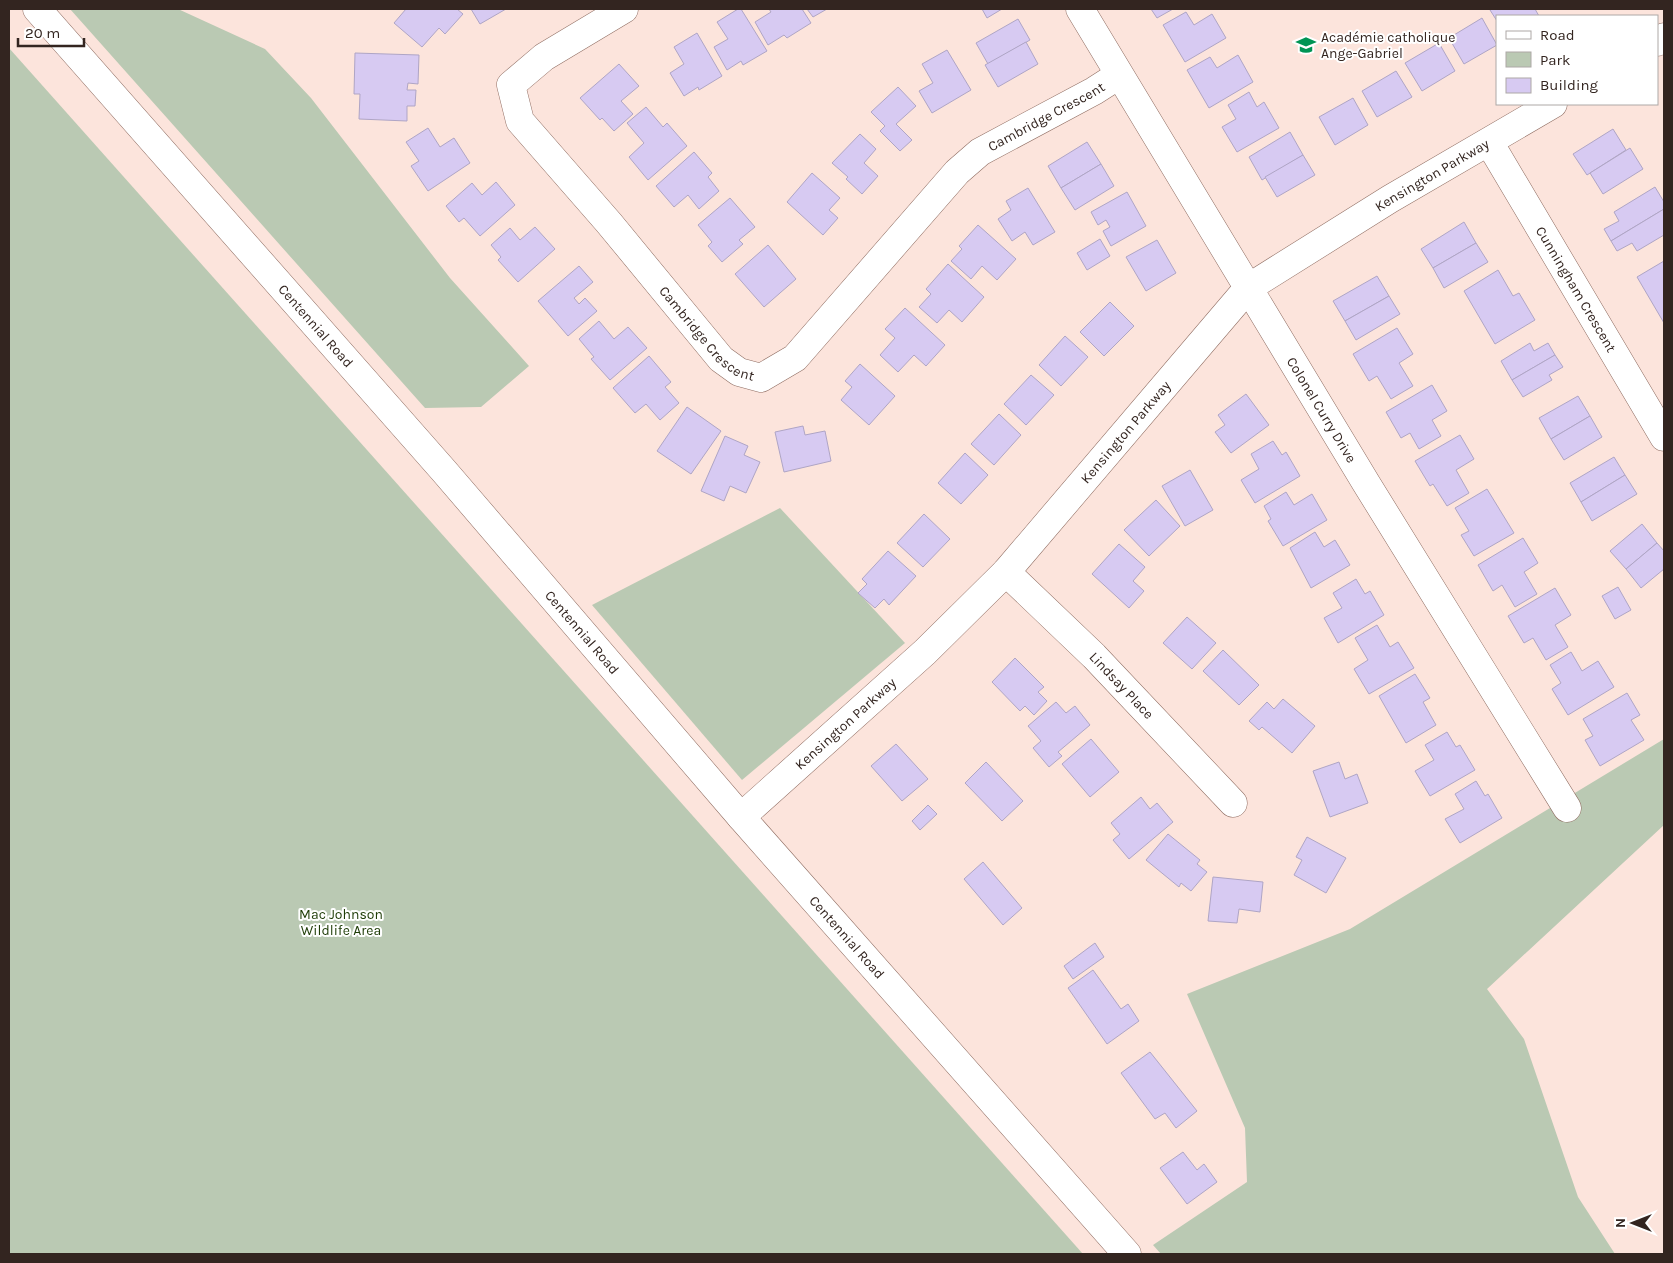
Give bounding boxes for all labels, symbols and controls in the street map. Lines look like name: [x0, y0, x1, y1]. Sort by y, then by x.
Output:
scale bar: [18, 15, 84, 47]
legend: [1496, 15, 1658, 105]
text: 20 m: [25, 24, 60, 42]
text: Road: [1540, 26, 1575, 44]
place label: Académie catholique Ange-Gabriel: [1321, 29, 1455, 62]
school or university icon: Académie catholique Ange-Gabriel: [1295, 34, 1317, 56]
text: Park: [1540, 51, 1570, 69]
text: Building: [1540, 76, 1598, 94]
street label: Cambridge Crescent: [985, 78, 1108, 155]
street label: Kensington Parkway: [1372, 134, 1492, 215]
street label: Cunningham Crescent: [1532, 223, 1620, 355]
street label: Centennial Road: [275, 281, 357, 371]
street label: Cambridge Crescent: [656, 282, 756, 384]
street label: Colonel Curry Drive: [1283, 354, 1360, 466]
street label: Kensington Parkway: [1077, 377, 1174, 487]
street label: Centennial Road: [542, 587, 623, 677]
street label: Lindsay Place: [1086, 648, 1158, 722]
street label: Kensington Parkway: [791, 674, 900, 773]
street label: Centennial Road: [806, 892, 888, 982]
park label: Mac Johnson Wildlife Area: [299, 906, 383, 939]
north arrow: [1608, 1198, 1658, 1248]
text: N: [1612, 1218, 1629, 1228]

